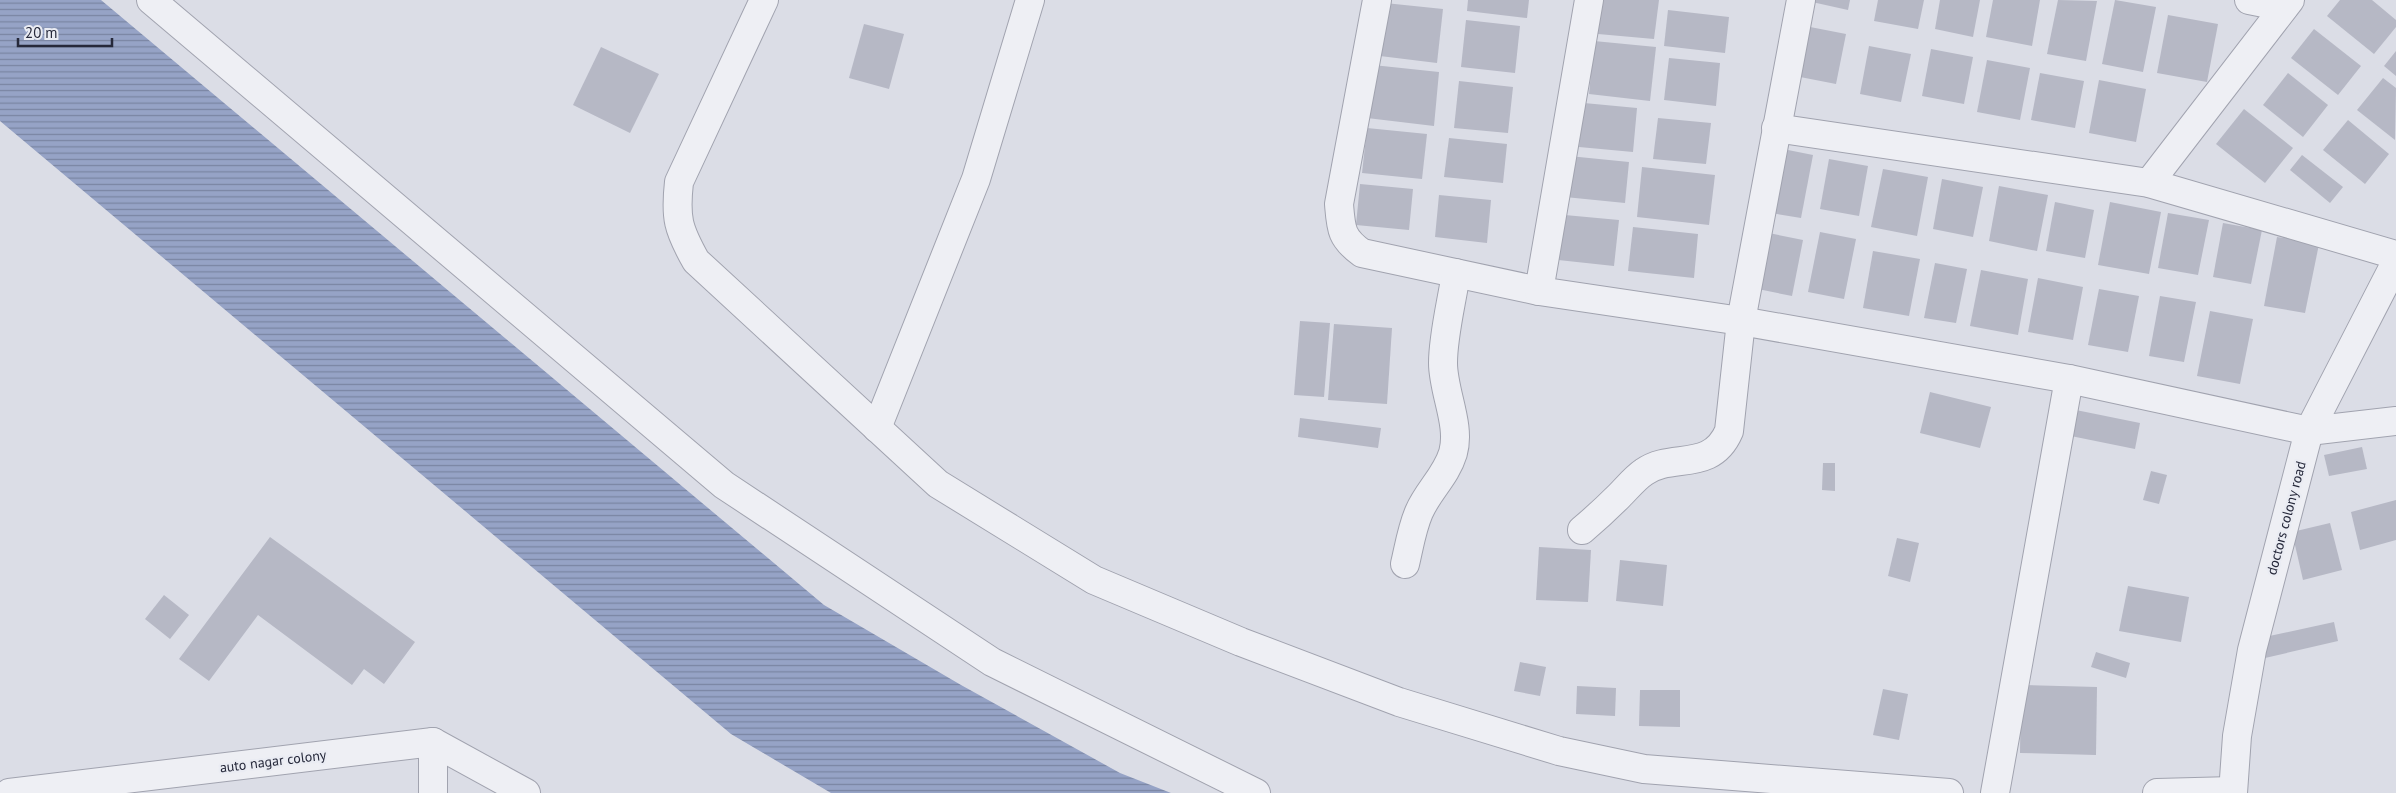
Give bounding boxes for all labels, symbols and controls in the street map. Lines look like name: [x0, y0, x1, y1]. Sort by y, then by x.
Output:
scale bar: [18, 15, 111, 47]
text: 20 m: [25, 23, 58, 42]
street label: doctors colony road: [2262, 459, 2310, 577]
street label: auto nagar colony: [219, 745, 328, 776]

